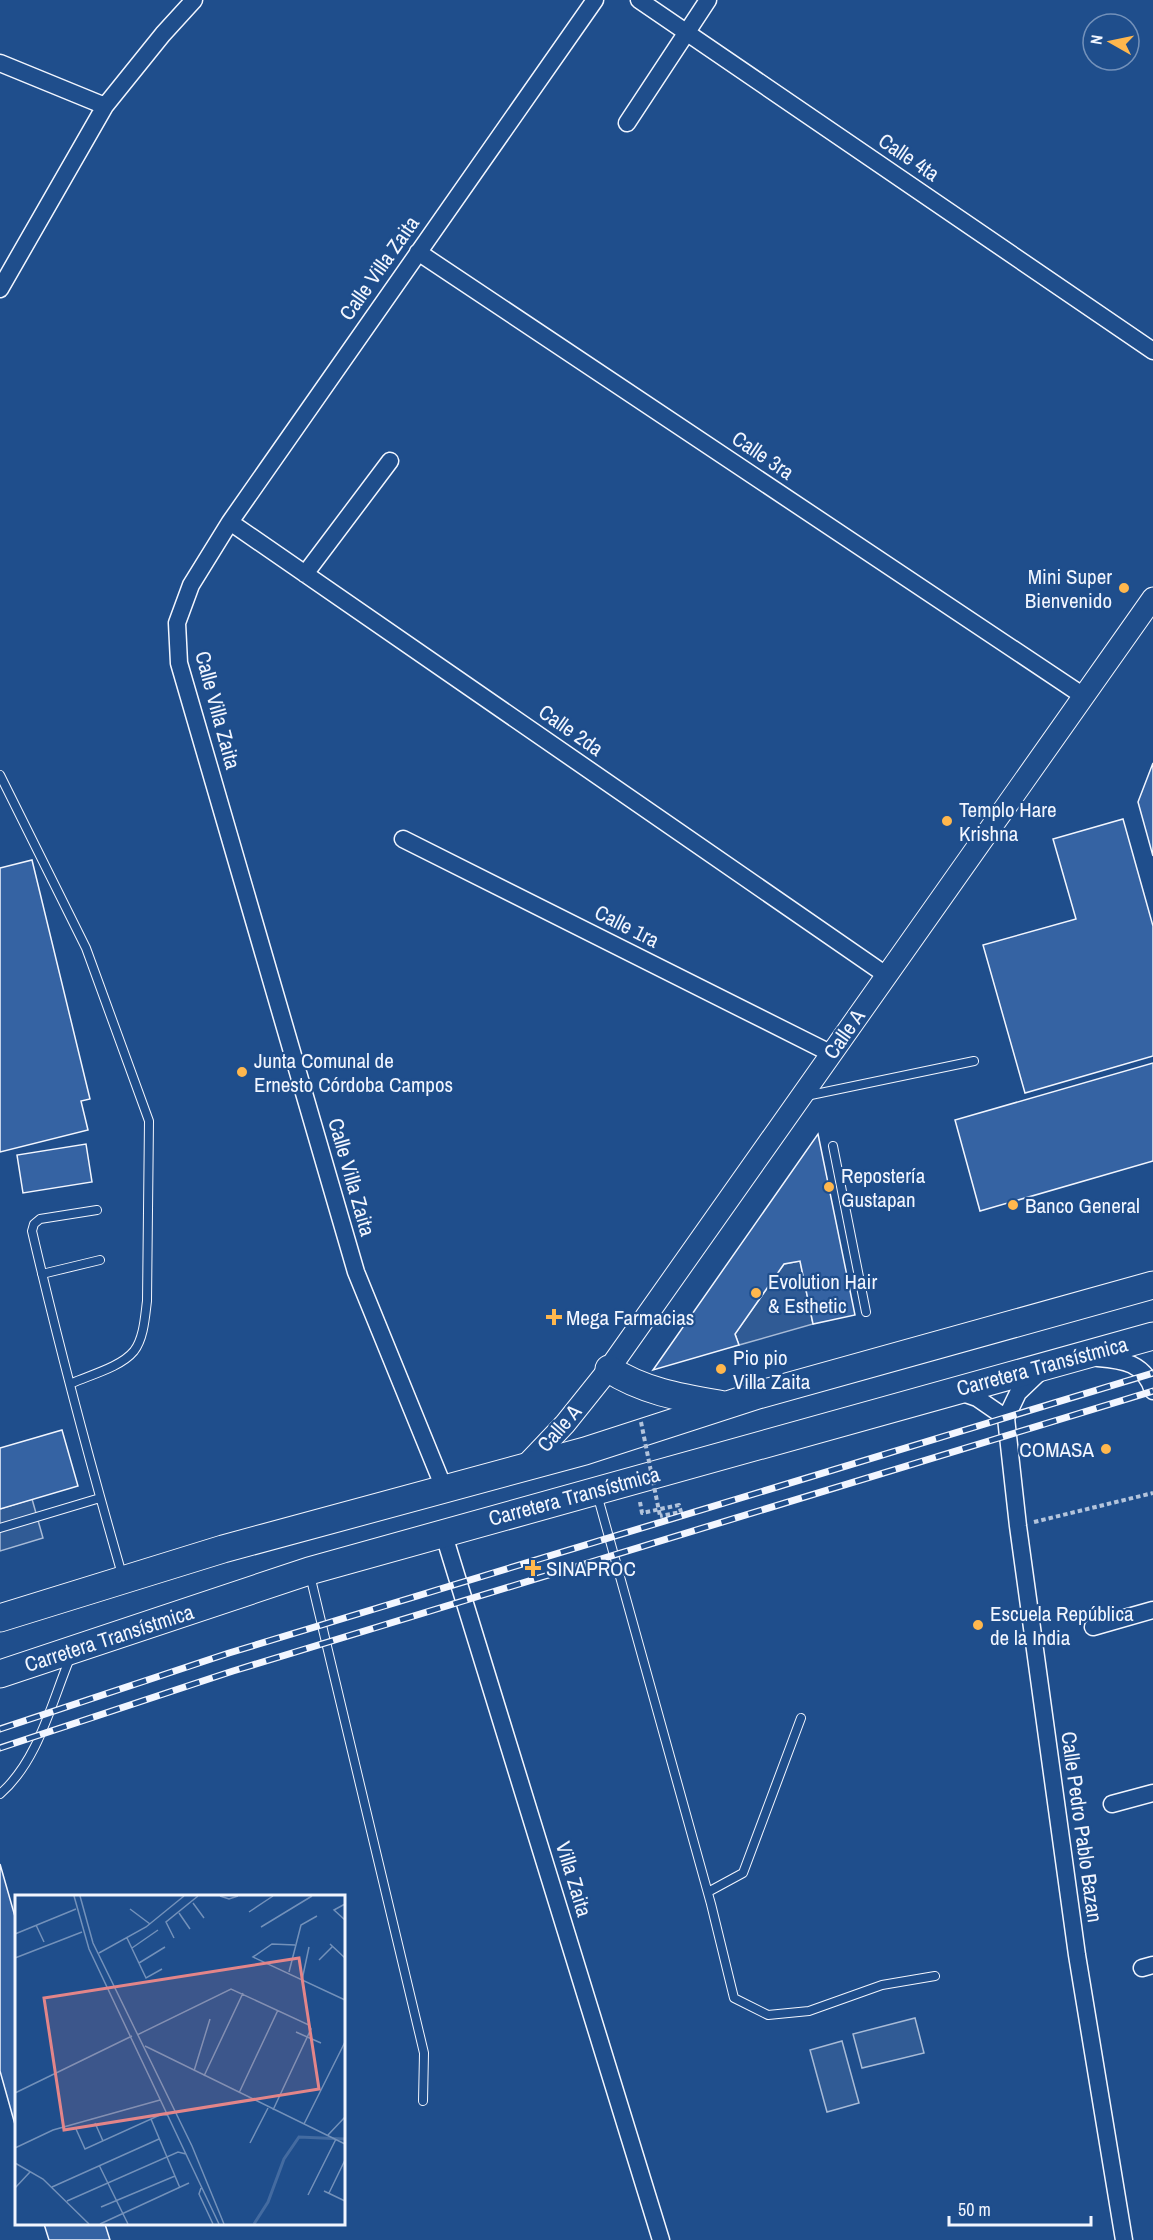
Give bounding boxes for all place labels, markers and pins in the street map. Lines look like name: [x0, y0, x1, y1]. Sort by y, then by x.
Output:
place label: Mini Super Bienvenido: [1025, 562, 1112, 615]
marker: Mini Super Bienvenido: [1117, 581, 1131, 595]
place label: Templo Hare Krishna: [959, 795, 1057, 848]
marker: Templo Hare Krishna: [940, 814, 954, 828]
place label: Junta Comunal de Ernesto Córdoba Campos: [254, 1046, 453, 1099]
marker: Junta Comunal de Ernesto Córdoba Campos: [235, 1065, 249, 1079]
place label: Repostería Gustapan: [841, 1161, 926, 1214]
marker: Repostería Gustapan: [822, 1180, 836, 1194]
place label: Banco General: [1025, 1191, 1140, 1220]
marker: Banco General: [1006, 1198, 1020, 1212]
place label: Evolution Hair & Esthetic: [768, 1267, 877, 1320]
marker: Evolution Hair & Esthetic: [749, 1286, 763, 1300]
place label: Mega Farmacias: [566, 1303, 694, 1332]
marker: Mega Farmacias: [547, 1310, 561, 1324]
place label: Pio pio Villa Zaita: [733, 1343, 811, 1396]
marker: Pio pio Villa Zaita: [714, 1362, 728, 1376]
place label: COMASA: [1019, 1435, 1095, 1464]
marker: COMASA: [1099, 1442, 1113, 1456]
place label: SINAPROC: [546, 1554, 636, 1583]
marker: SINAPROC: [524, 1559, 542, 1577]
place label: Escuela República de la India: [990, 1599, 1134, 1652]
marker: Escuela República de la India: [971, 1618, 985, 1632]

